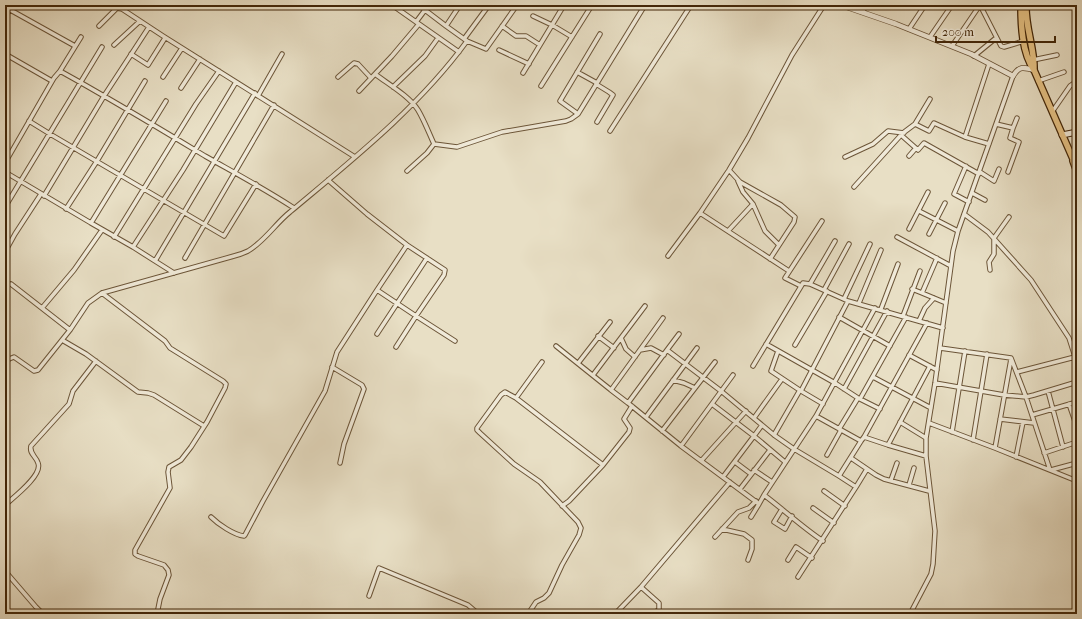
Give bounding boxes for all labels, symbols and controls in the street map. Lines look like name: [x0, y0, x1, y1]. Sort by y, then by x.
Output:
scale bar: [936, 18, 1055, 44]
text: 200 m: [942, 25, 974, 39]

